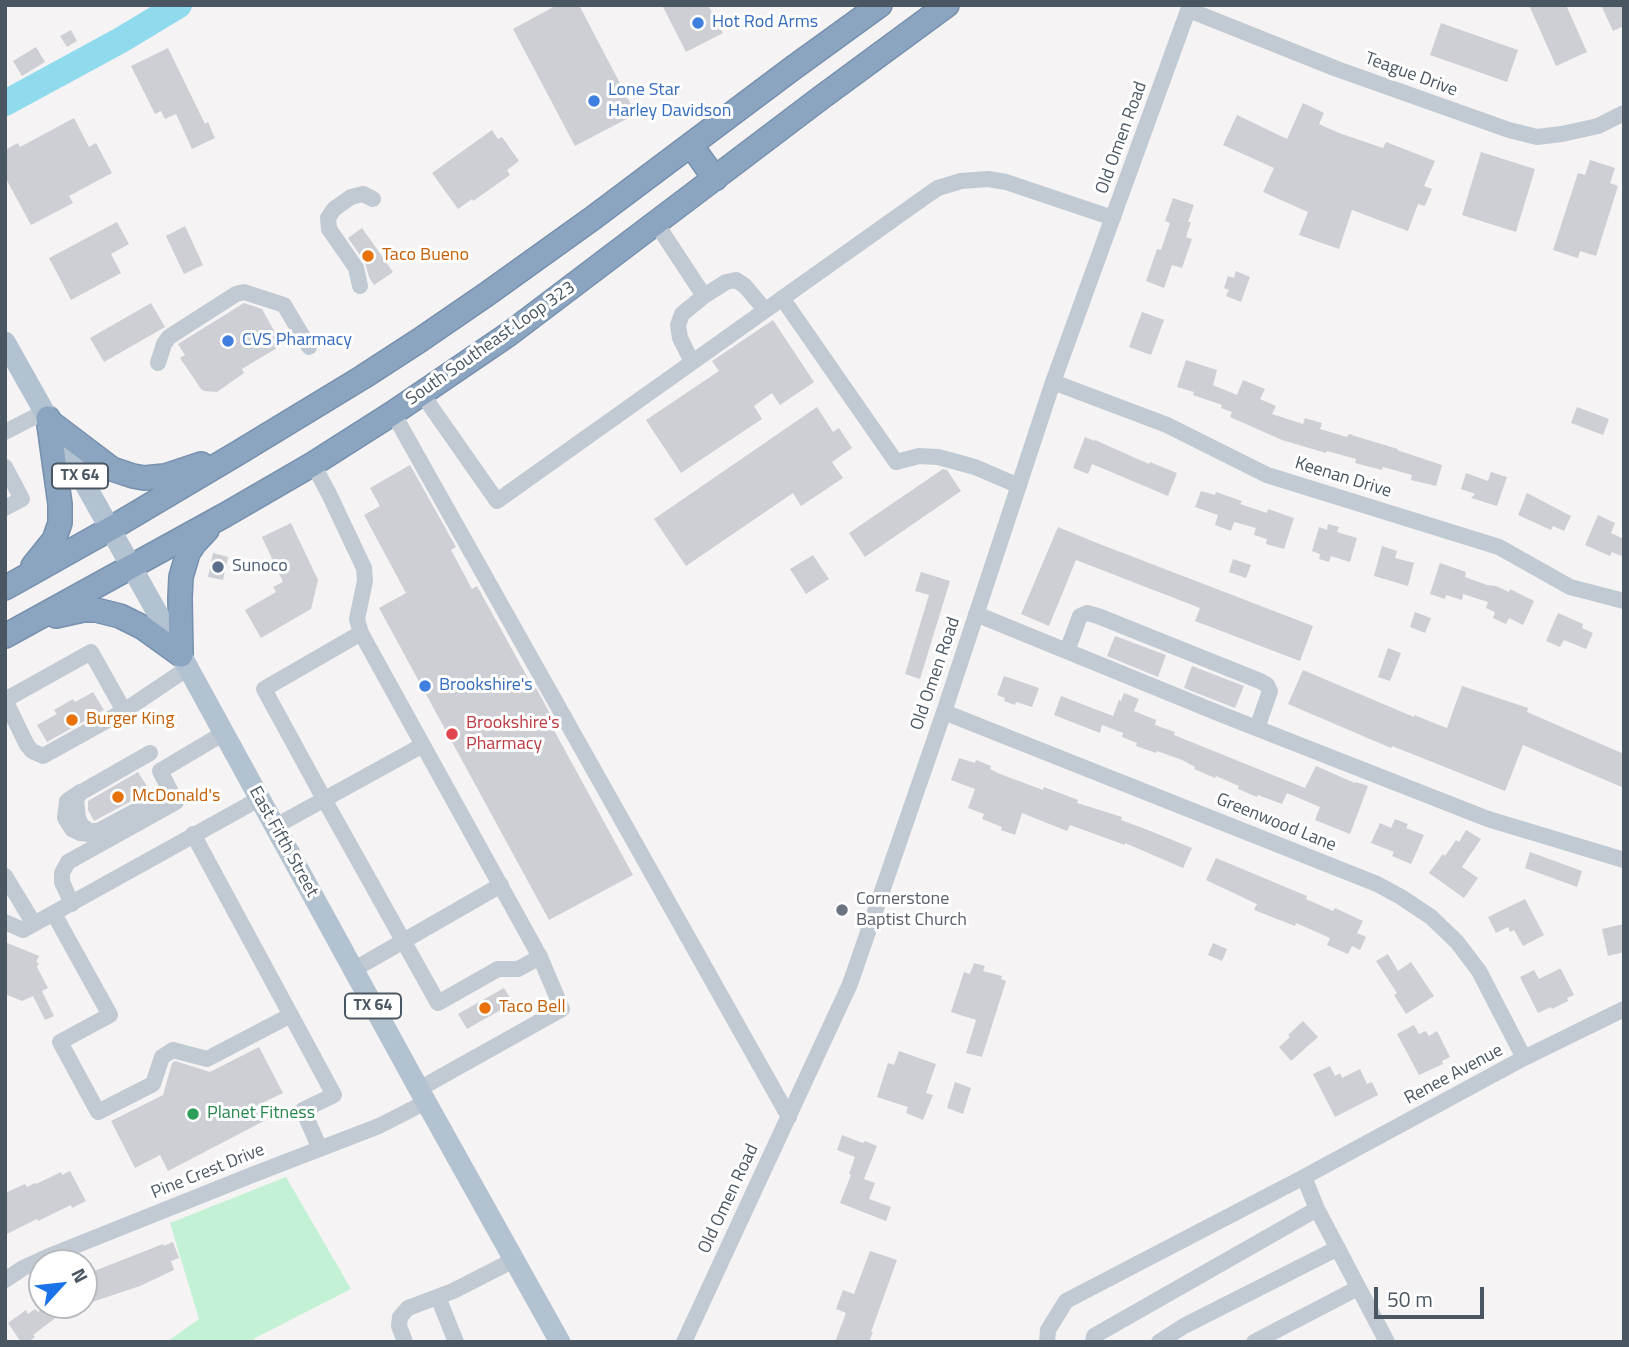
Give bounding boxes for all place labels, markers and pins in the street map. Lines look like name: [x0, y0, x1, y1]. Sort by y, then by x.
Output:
place label: Hot Rod Arms: [712, 12, 818, 34]
marker: Hot Rod Arms: [690, 15, 706, 31]
place label: Lone Star Harley Davidson: [608, 80, 731, 122]
marker: Lone Star Harley Davidson: [586, 93, 602, 109]
place label: Taco Bueno: [382, 245, 469, 267]
marker: Taco Bueno: [360, 248, 376, 264]
place label: CVS Pharmacy: [242, 330, 352, 352]
marker: CVS Pharmacy: [220, 333, 236, 349]
place label: Sunoco: [232, 556, 288, 578]
marker: Sunoco: [210, 559, 226, 575]
place label: Brookshire's: [439, 675, 533, 697]
marker: Brookshire's: [417, 678, 433, 694]
place label: Burger King: [86, 709, 174, 731]
marker: Burger King: [64, 712, 80, 728]
place label: Brookshire's Pharmacy: [466, 713, 560, 756]
marker: Brookshire's Pharmacy: [444, 726, 460, 742]
place label: McDonald's: [132, 786, 220, 808]
marker: McDonald's: [110, 789, 126, 805]
place label: Cornerstone Baptist Church: [856, 889, 967, 932]
marker: Cornerstone Baptist Church: [834, 902, 850, 918]
place label: Taco Bell: [499, 997, 566, 1019]
marker: Taco Bell: [477, 1000, 493, 1016]
place label: Planet Fitness: [207, 1103, 315, 1125]
marker: Planet Fitness: [185, 1106, 201, 1122]

